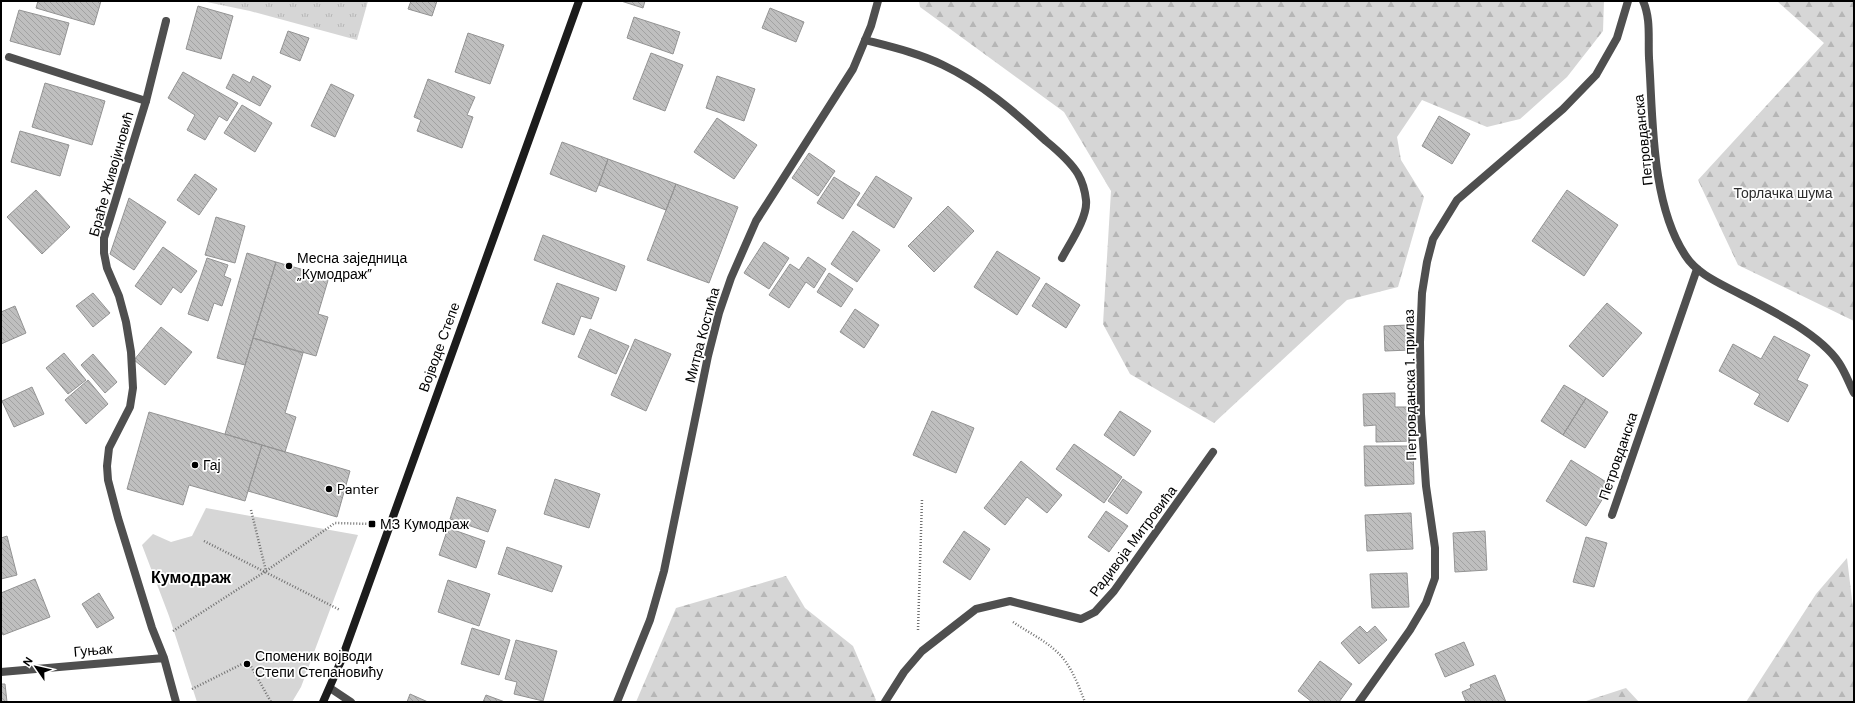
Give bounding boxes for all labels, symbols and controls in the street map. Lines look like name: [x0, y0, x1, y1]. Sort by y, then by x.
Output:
street label: Петровданска: [1629, 93, 1657, 186]
street label: Браће Живојиновић: [85, 109, 137, 239]
park label: Торлачка шума: [1734, 184, 1833, 202]
place label: Месна заједница „Кумодраж”: [297, 249, 407, 283]
marker: Месна заједница „Кумодраж”: [284, 261, 294, 271]
street label: Митра Костића: [681, 285, 723, 385]
street label: Војводе Степе: [414, 299, 464, 394]
street label: Петровданска 1. прилаз: [1400, 309, 1420, 461]
street label: Петровданска: [1595, 410, 1641, 502]
place label: Гај: [203, 456, 221, 474]
marker: Гај: [190, 460, 200, 470]
place label: Panter: [337, 480, 379, 498]
street label: Радивоја Митровића: [1085, 482, 1181, 600]
marker: Panter: [324, 484, 334, 494]
place label: МЗ Кумодраж: [380, 515, 470, 533]
marker: МЗ Кумодраж: [367, 519, 377, 529]
district label: Кумодраж: [151, 567, 232, 588]
street label: Гуњак: [73, 639, 114, 661]
north arrow: [16, 647, 56, 687]
place label: Споменик војводи Степи Степановићу: [255, 647, 383, 681]
text: N: [20, 654, 36, 669]
marker: Споменик војводи Степи Степановићу: [242, 659, 252, 669]

